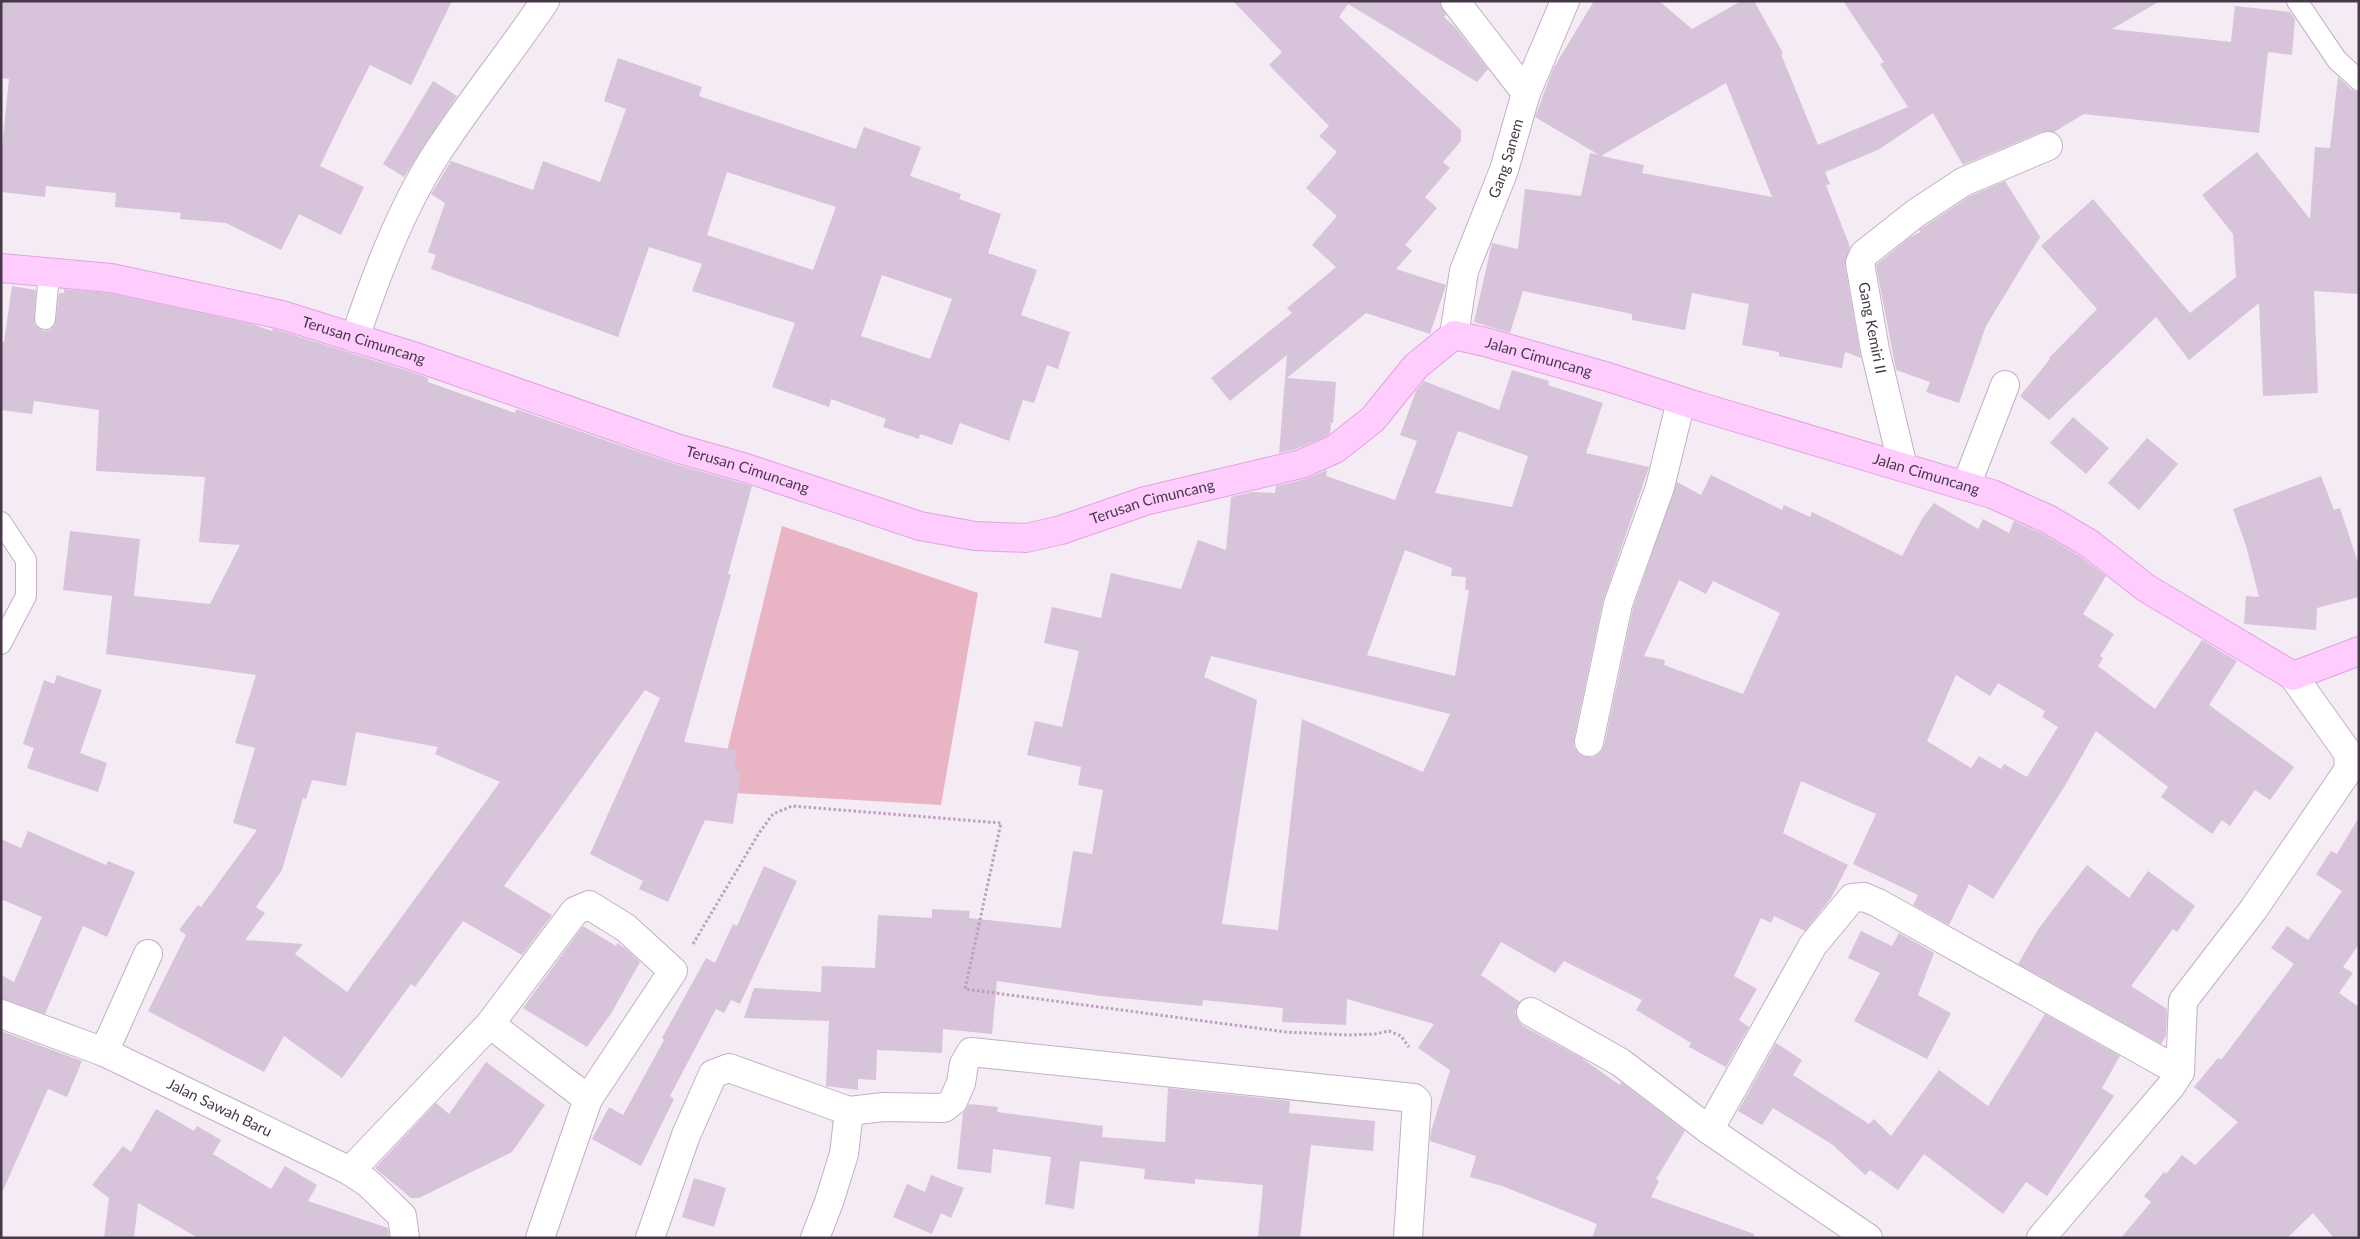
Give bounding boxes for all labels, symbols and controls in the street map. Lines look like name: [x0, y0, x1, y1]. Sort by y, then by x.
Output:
street label: Gang Sanem: [1484, 116, 1526, 201]
street label: Gang Kemiri II: [1855, 280, 1891, 375]
street label: Terusan Cimuncang: [300, 312, 428, 368]
street label: Jalan Cimuncang: [1483, 333, 1595, 380]
street label: Terusan Cimuncang: [684, 441, 812, 497]
street label: Jalan Cimuncang: [1871, 449, 1982, 498]
street label: Terusan Cimuncang: [1087, 475, 1216, 527]
street label: Jalan Sawah Baru: [164, 1074, 275, 1140]

